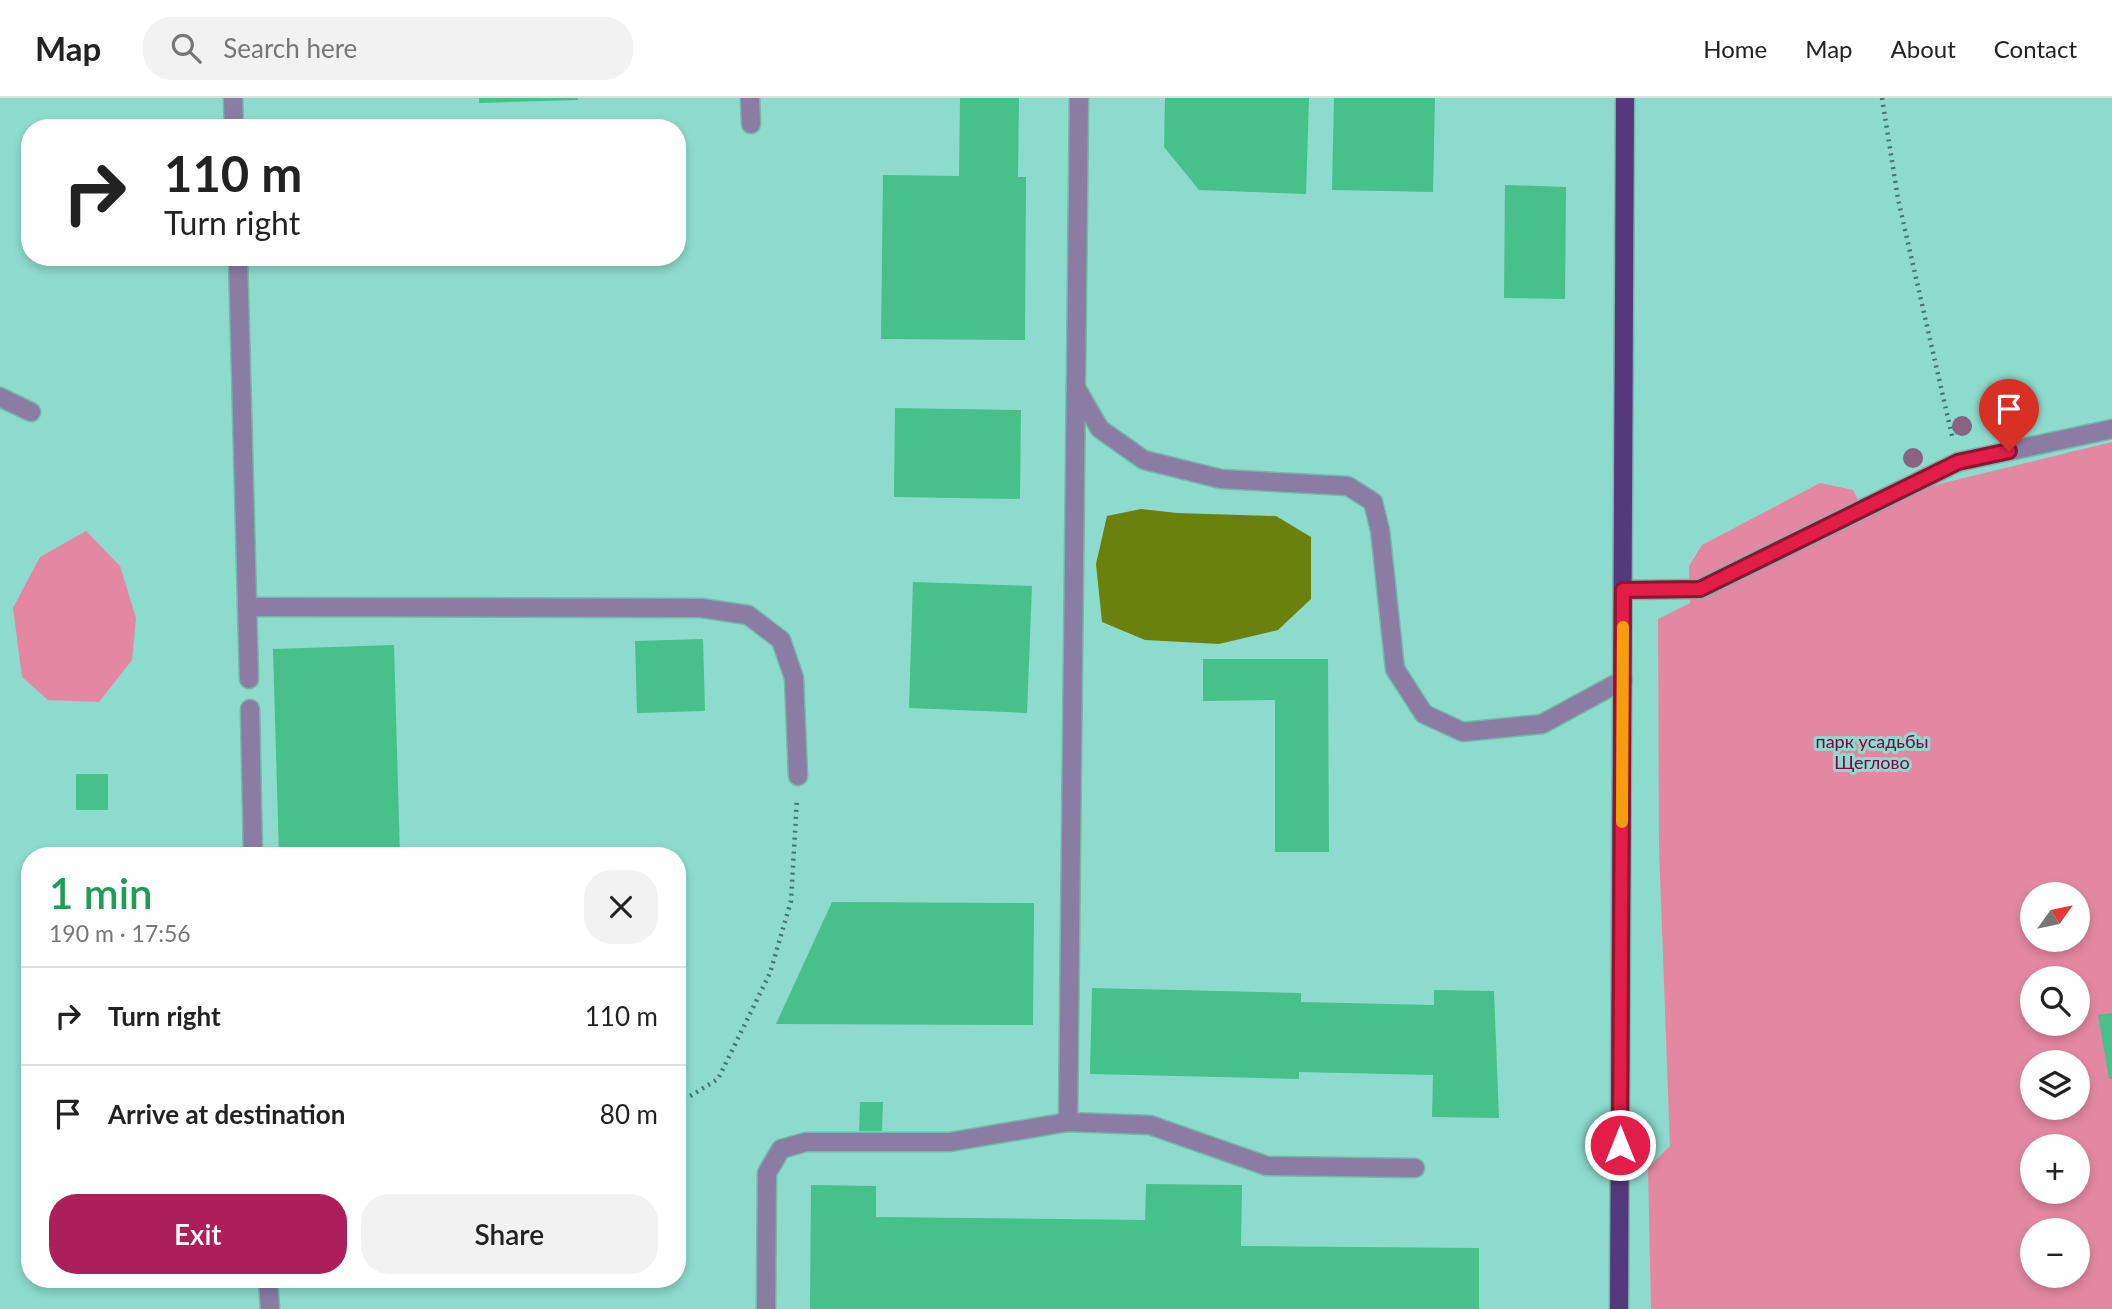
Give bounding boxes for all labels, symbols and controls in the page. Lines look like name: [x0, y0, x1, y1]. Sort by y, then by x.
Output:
search box: [143, 17, 633, 80]
text: Map: [35, 28, 101, 68]
icon: search: [167, 29, 205, 67]
text: Search here: [223, 32, 357, 64]
text: Home: [1703, 34, 1767, 63]
text: Map: [1805, 34, 1853, 63]
text: About: [1891, 34, 1956, 63]
text: Contact: [1994, 34, 2077, 63]
text: 110 m: [164, 144, 302, 202]
icon: right: [49, 147, 140, 238]
text: Turn right: [164, 203, 300, 242]
pin: [1979, 379, 2039, 451]
icon: arrive: [1990, 390, 2028, 428]
park label: парк усадьбы Щеглово: [1816, 730, 1928, 773]
text: 1 min: [49, 868, 153, 918]
button: close: [584, 870, 658, 944]
north arrow: [2020, 882, 2090, 952]
map controls: [2020, 882, 2090, 1288]
text: 190 m · 17:56: [49, 919, 191, 947]
button: search: [2020, 966, 2090, 1036]
icon: right: [49, 997, 87, 1035]
text: Turn right: [108, 1000, 221, 1032]
text: 110 m: [585, 1000, 658, 1032]
button: layers: [2020, 1050, 2090, 1120]
icon: arrive: [49, 1095, 87, 1133]
text: Arrive at destination: [108, 1098, 345, 1130]
text: 80 m: [600, 1098, 658, 1130]
position arrow: [1583, 1108, 1657, 1182]
button: +: [2020, 1134, 2090, 1204]
button: Exit: [49, 1194, 347, 1274]
button: Share: [361, 1194, 658, 1274]
button: −: [2020, 1218, 2090, 1288]

